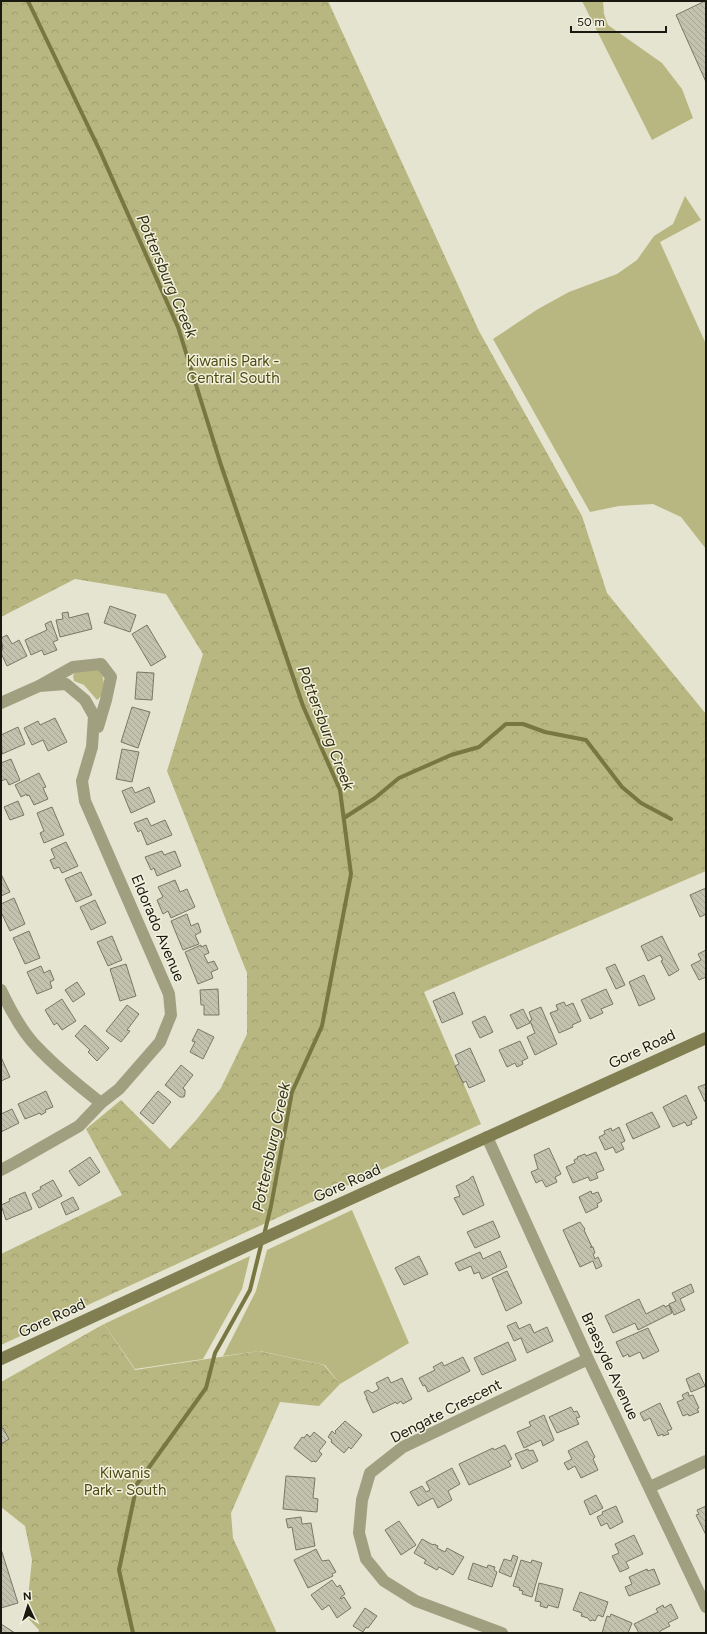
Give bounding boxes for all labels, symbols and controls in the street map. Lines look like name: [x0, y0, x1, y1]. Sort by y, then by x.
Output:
scale bar: [571, 8, 666, 34]
text: 50 m: [577, 15, 605, 29]
water label: Pottersburg Creek: [133, 212, 202, 342]
park label: Kiwanis Park - Central South: [186, 352, 280, 387]
water label: Pottersburg Creek: [294, 663, 359, 794]
street label: Eldorado Avenue: [127, 872, 189, 984]
street label: Gore Road: [606, 1026, 678, 1072]
water label: Pottersburg Creek: [248, 1079, 294, 1213]
street label: Gore Road: [311, 1160, 383, 1206]
street label: Gore Road: [16, 1295, 88, 1341]
street label: Braesyde Avenue: [577, 1310, 643, 1422]
street label: Dengate Crescent: [387, 1375, 505, 1447]
park label: Kiwanis Park - South: [84, 1464, 166, 1499]
north arrow: [8, 1586, 48, 1626]
text: N: [23, 1590, 32, 1603]

